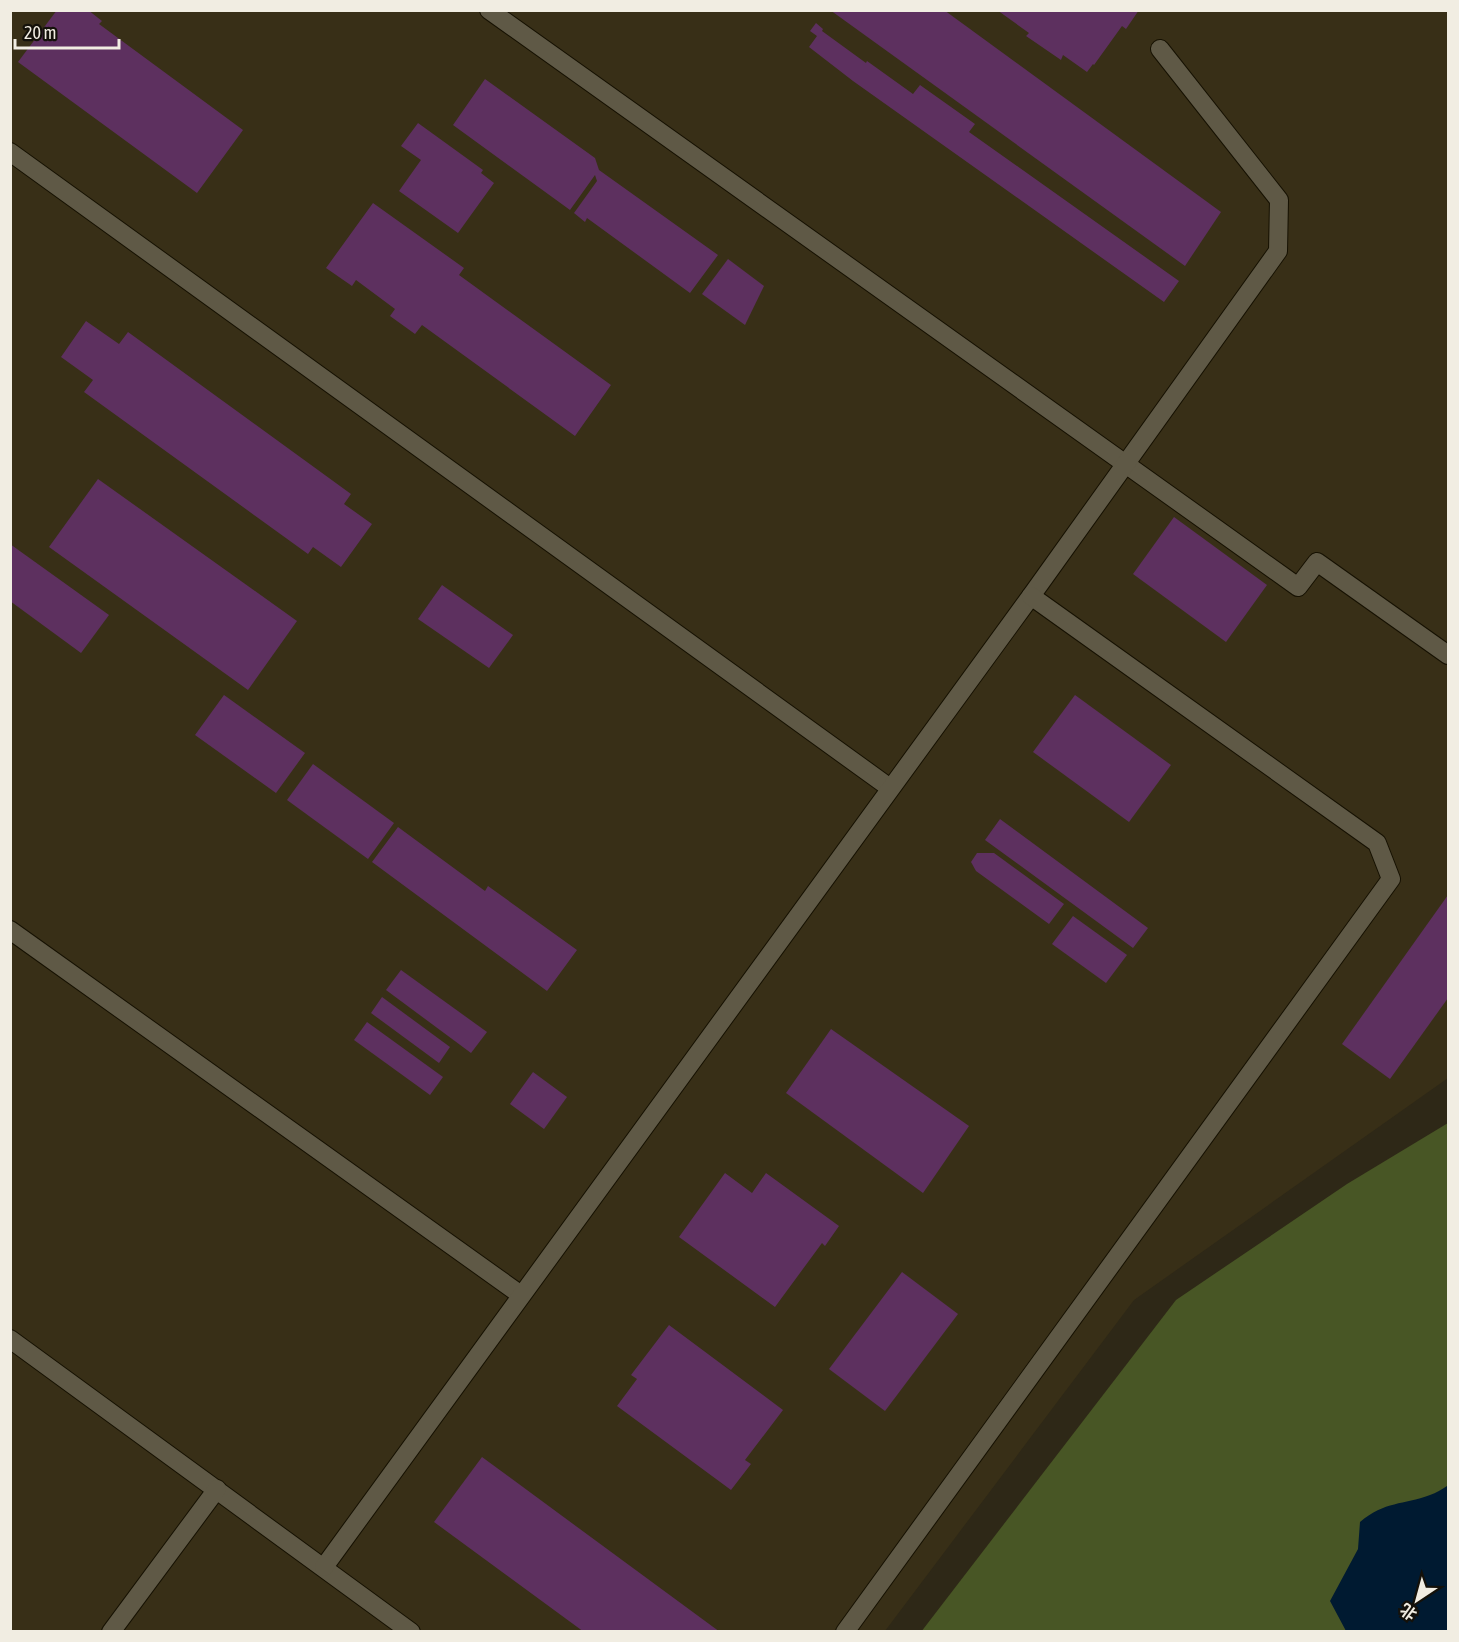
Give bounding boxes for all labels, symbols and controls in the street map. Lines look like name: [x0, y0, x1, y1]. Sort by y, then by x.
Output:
scale bar: [15, 12, 118, 50]
text: 20 m: [24, 22, 56, 43]
north arrow: [1387, 1570, 1447, 1630]
text: 北: [1396, 1600, 1420, 1624]

